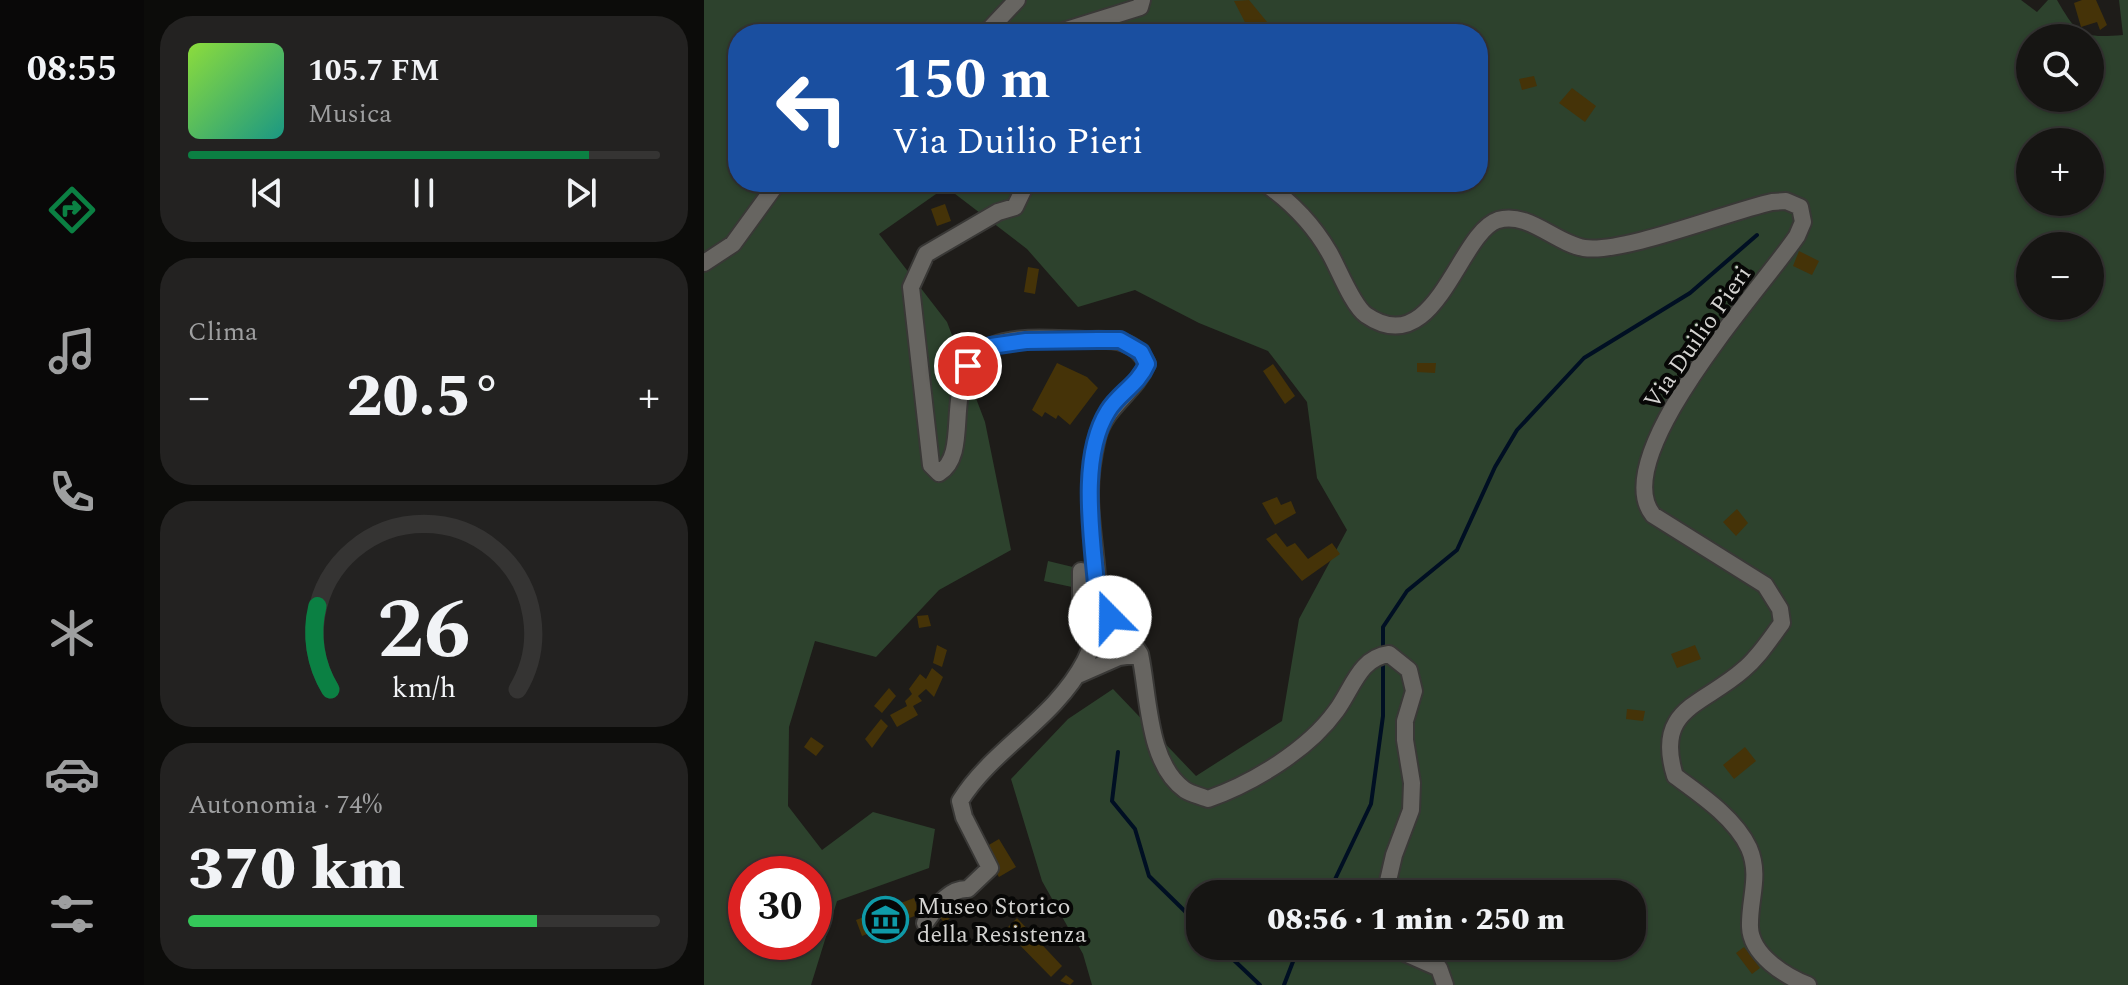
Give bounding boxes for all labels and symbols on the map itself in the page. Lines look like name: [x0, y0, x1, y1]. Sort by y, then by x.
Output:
street label: Via Duilio Pieri: [1635, 259, 1761, 417]
pin: [934, 332, 1002, 400]
position arrow: [1068, 575, 1152, 659]
speed limit sign: 30: [728, 856, 832, 960]
place label: Museo Storico della Resistenza: [917, 889, 1087, 953]
museum icon: Museo Storico della Resistenza: [862, 896, 910, 944]

